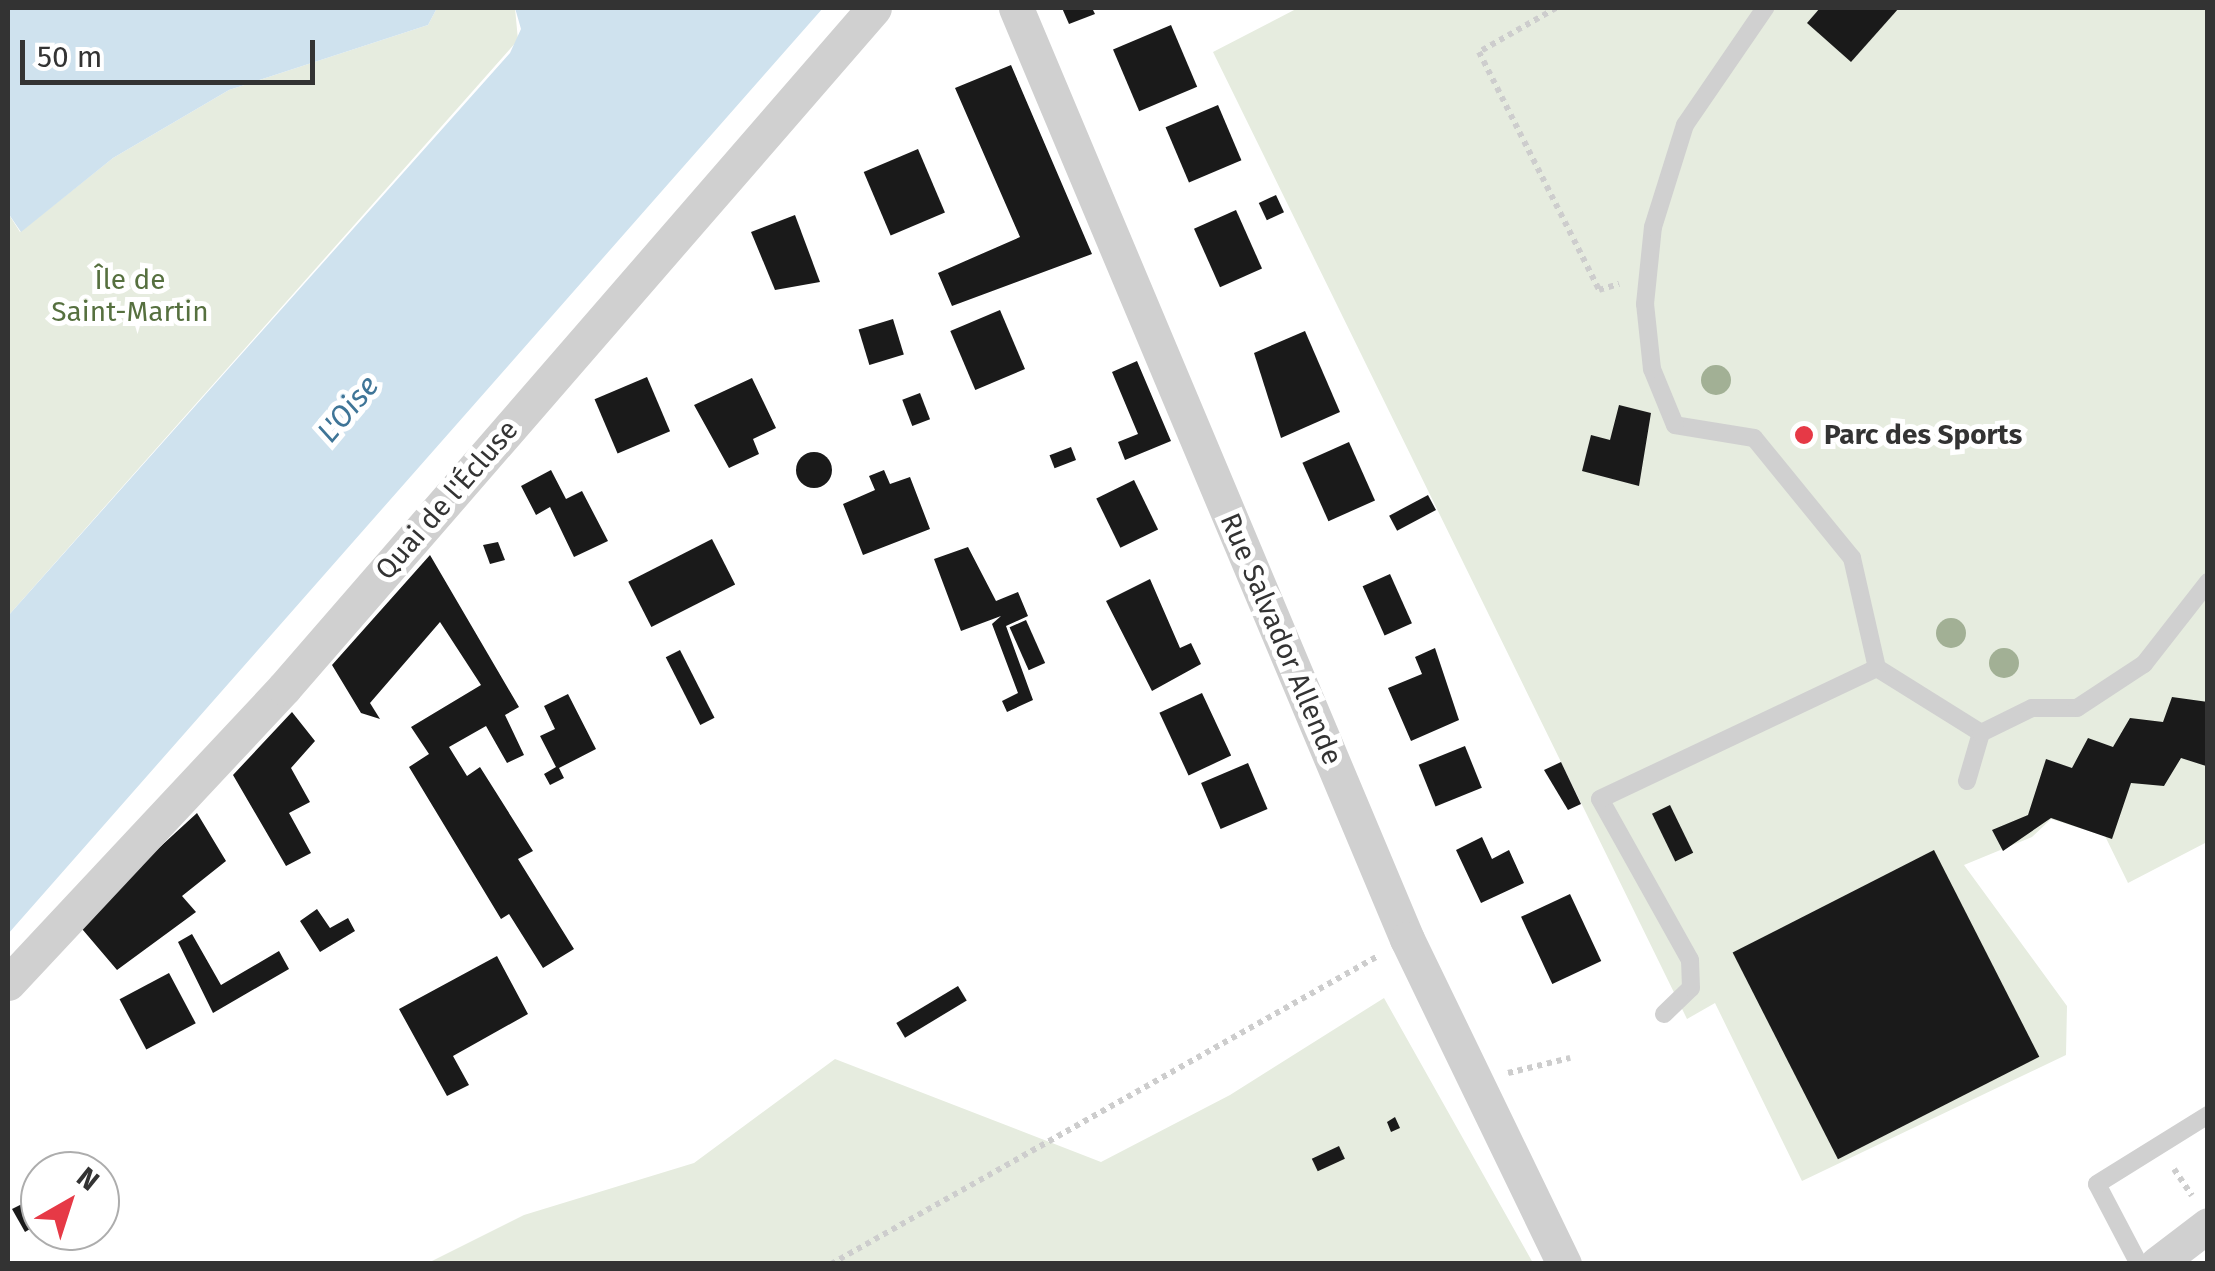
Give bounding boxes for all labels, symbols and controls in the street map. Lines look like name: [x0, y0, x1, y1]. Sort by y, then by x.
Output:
scale bar: [25, 20, 320, 82]
text: 50 m: [37, 39, 102, 75]
park label: Île de Saint-Martin: [51, 263, 209, 329]
water label: L'Oise: [310, 368, 386, 450]
street label: Quai de l'Écluse: [369, 413, 525, 587]
place label: Parc des Sports: [1824, 418, 2022, 452]
marker: Parc des Sports: [1793, 424, 1815, 446]
street label: Rue Salvador Allende: [1213, 508, 1349, 770]
north arrow: [20, 1151, 120, 1251]
text: N: [70, 1160, 106, 1198]

